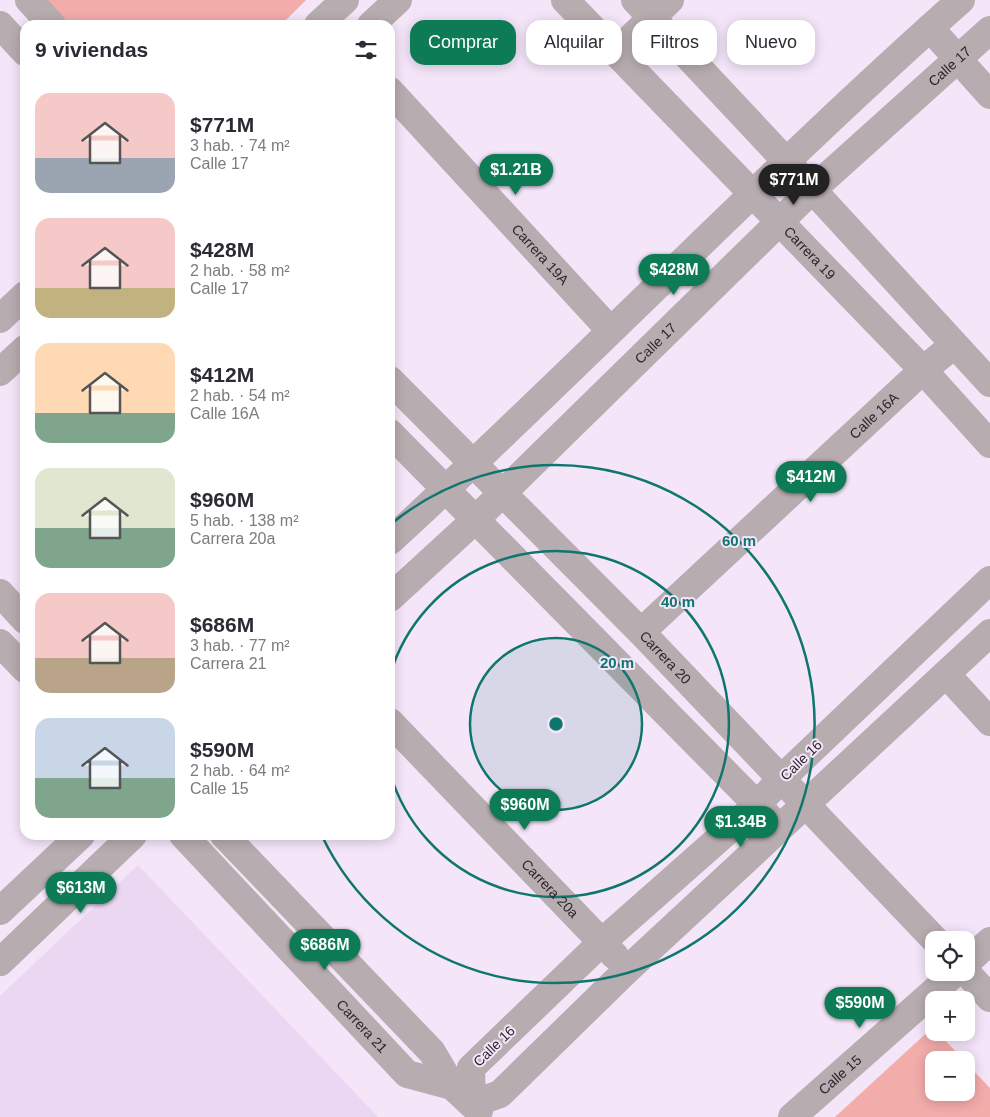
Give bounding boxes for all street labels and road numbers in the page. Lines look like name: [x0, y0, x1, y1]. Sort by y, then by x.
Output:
street label: Calle 17: [925, 43, 974, 89]
street label: Carrera 19A: [509, 221, 573, 288]
street label: Carrera 19: [781, 223, 839, 283]
street label: Calle 17: [632, 319, 680, 367]
street label: Calle 16A: [846, 389, 902, 442]
street label: Carrera 20: [636, 628, 694, 687]
street label: Calle 16: [777, 736, 825, 784]
street label: Carrera 20a: [518, 856, 582, 921]
street label: Carrera 21: [333, 996, 391, 1056]
street label: Calle 16: [470, 1022, 518, 1070]
street label: Calle 15: [815, 1051, 865, 1098]

